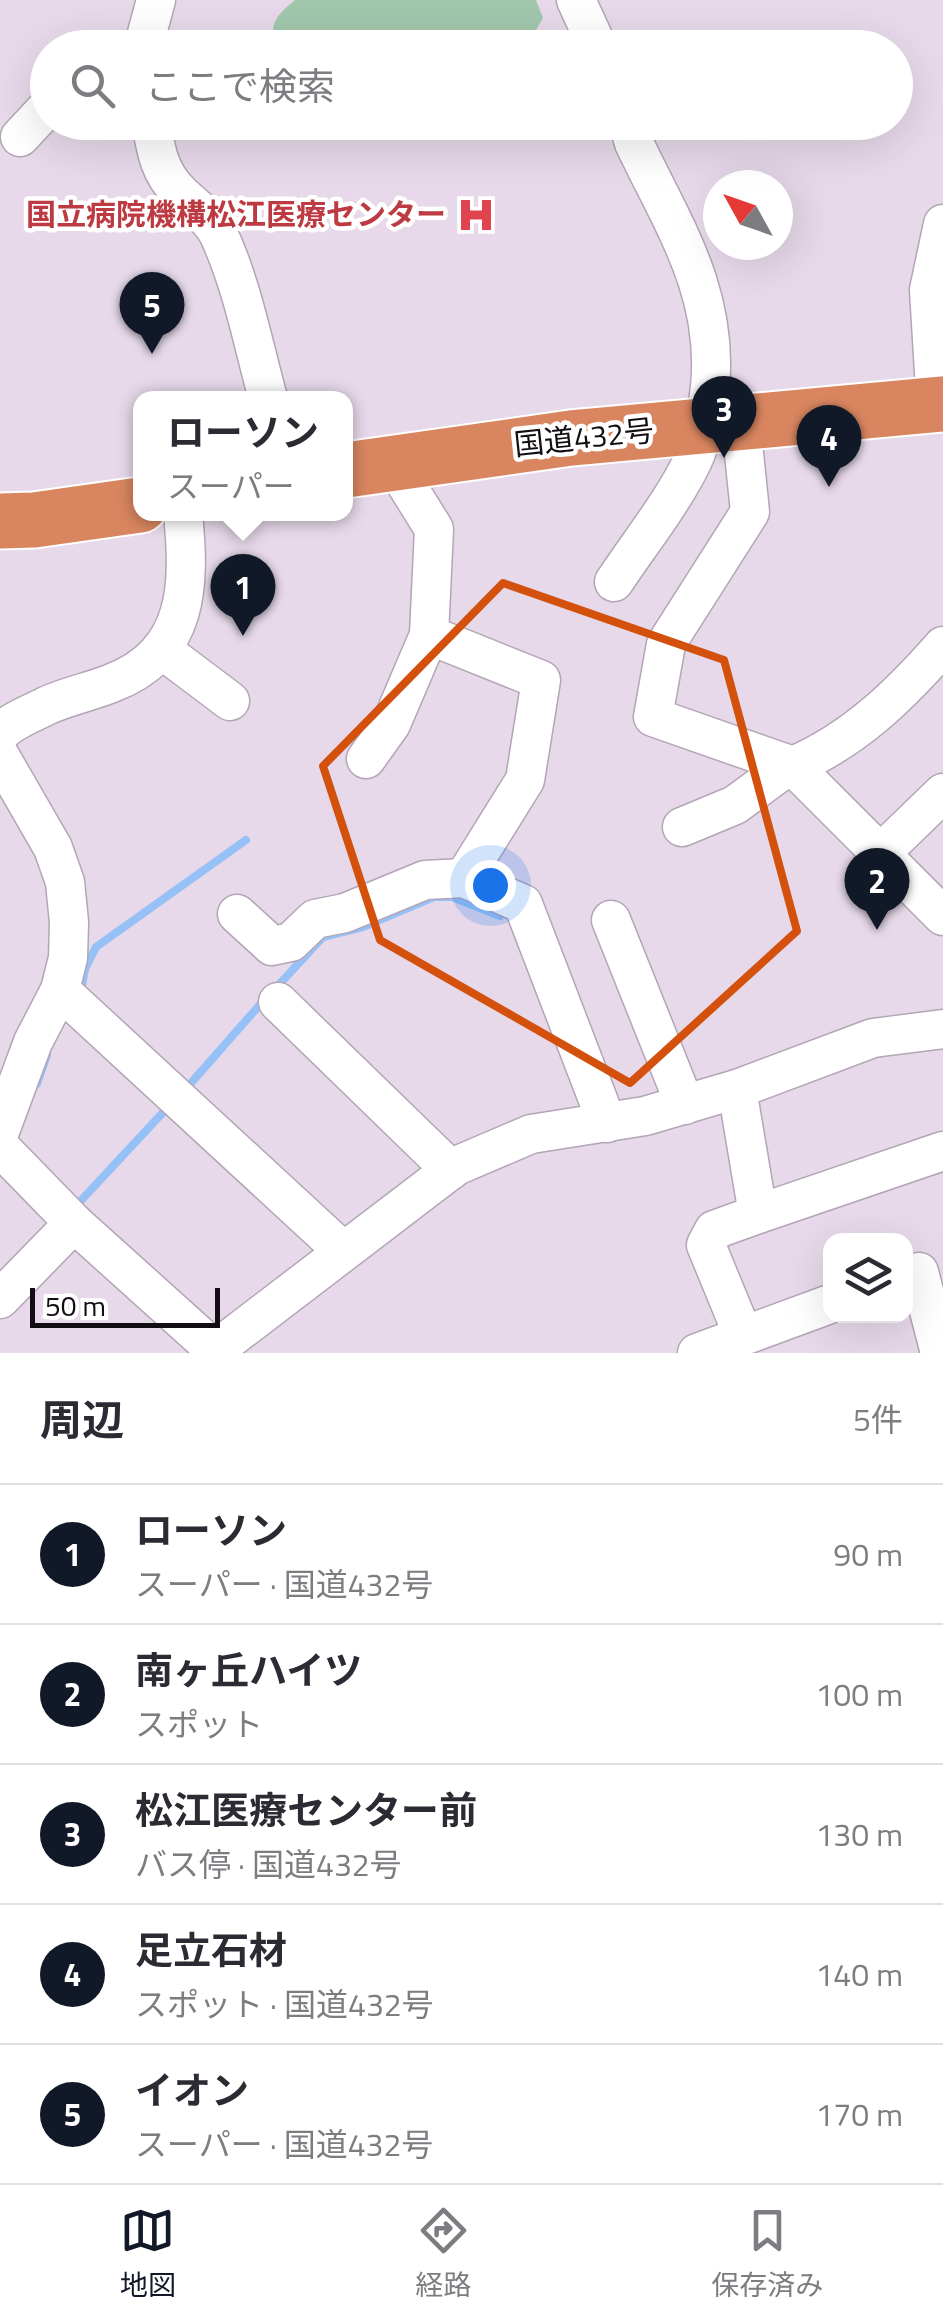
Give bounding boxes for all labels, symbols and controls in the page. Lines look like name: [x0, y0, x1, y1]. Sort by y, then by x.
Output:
search box: [30, 30, 913, 140]
text: ここで検索: [145, 57, 335, 115]
icon: search: [65, 58, 120, 113]
north arrow: [703, 170, 793, 260]
place label: 国立病院機構松江医療センター: [26, 191, 446, 237]
hospital icon: 国立病院機構松江医療センター: [455, 194, 497, 236]
pin: 5: [120, 272, 184, 354]
pin: 3: [692, 376, 756, 458]
popup: [133, 391, 353, 521]
text: ローソン: [167, 403, 319, 461]
pin: 4: [796, 404, 862, 487]
street label: 国道432号: [512, 407, 656, 467]
text: スーパー: [167, 462, 295, 510]
pin: 1: [210, 554, 276, 636]
pin: 2: [844, 848, 910, 930]
your location: [465, 860, 516, 911]
map controls: [823, 1233, 913, 1323]
button: layers: [823, 1233, 913, 1323]
scale bar: [30, 1283, 220, 1328]
text: 50 m: [45, 1284, 106, 1327]
text: 周辺: [40, 1387, 124, 1451]
text: 5件: [853, 1395, 903, 1443]
text: ローソン: [135, 1501, 287, 1559]
text: 1: [64, 1530, 81, 1578]
text: 90 m: [833, 1530, 903, 1578]
text: スーパー · 国道432号: [135, 1560, 433, 1608]
text: 南ヶ丘ハイツ: [135, 1641, 362, 1699]
text: 2: [64, 1670, 81, 1718]
text: 100 m: [815, 1670, 903, 1718]
text: スポット: [135, 1700, 263, 1748]
text: 松江医療センター前: [135, 1781, 477, 1839]
text: 3: [64, 1810, 81, 1858]
text: 130 m: [815, 1810, 903, 1858]
text: バス停 · 国道432号: [135, 1840, 402, 1888]
text: 足立石材: [135, 1921, 287, 1979]
text: 4: [64, 1950, 81, 1998]
text: 140 m: [815, 1950, 903, 1998]
text: スポット · 国道432号: [135, 1980, 434, 2028]
text: イオン: [135, 2061, 249, 2119]
text: 5: [64, 2090, 81, 2138]
text: 170 m: [815, 2090, 903, 2138]
text: スーパー · 国道432号: [135, 2120, 433, 2168]
tab: 地図: [120, 2203, 176, 2306]
tab: 経路: [415, 2203, 471, 2306]
tab: 保存済み: [711, 2203, 823, 2306]

